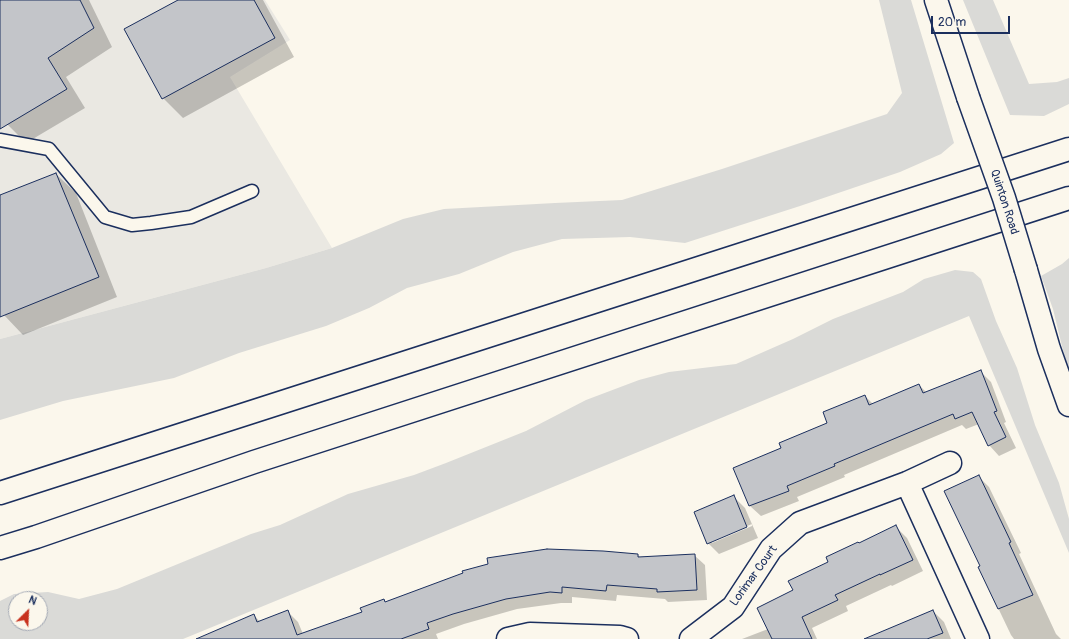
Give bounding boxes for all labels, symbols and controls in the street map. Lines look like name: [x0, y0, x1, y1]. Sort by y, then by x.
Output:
scale bar: [933, 8, 1012, 34]
text: 20 m: [938, 15, 966, 30]
street label: Quinton Road: [987, 168, 1021, 236]
street label: Lorimar Court: [727, 543, 781, 609]
north arrow: [8, 591, 48, 631]
text: N: [27, 593, 39, 608]

